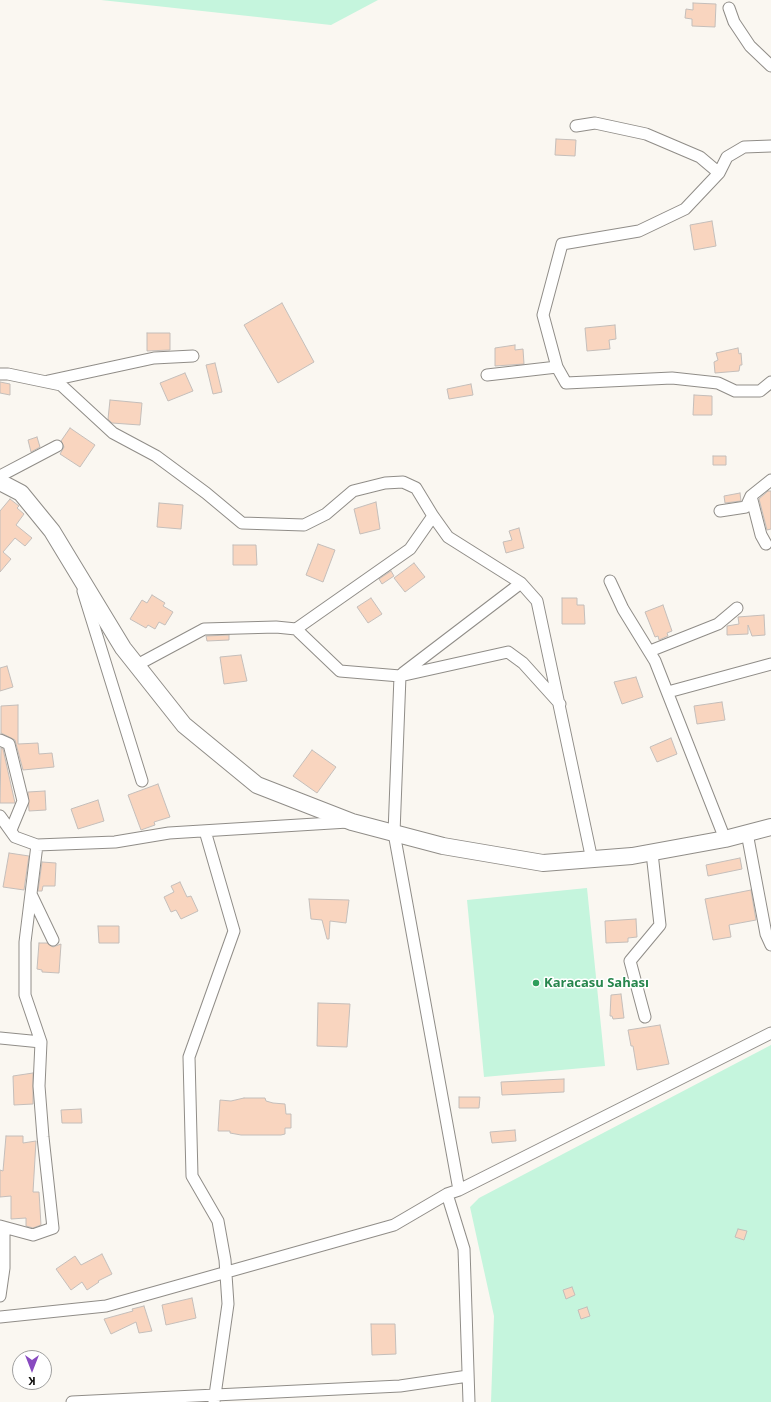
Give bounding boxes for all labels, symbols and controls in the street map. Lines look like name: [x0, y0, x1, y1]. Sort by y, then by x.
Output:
place label: Karacasu Sahası: [544, 975, 649, 991]
marker: Karacasu Sahası: [531, 978, 541, 988]
north arrow: [12, 1350, 52, 1390]
text: K: [28, 1374, 36, 1389]

